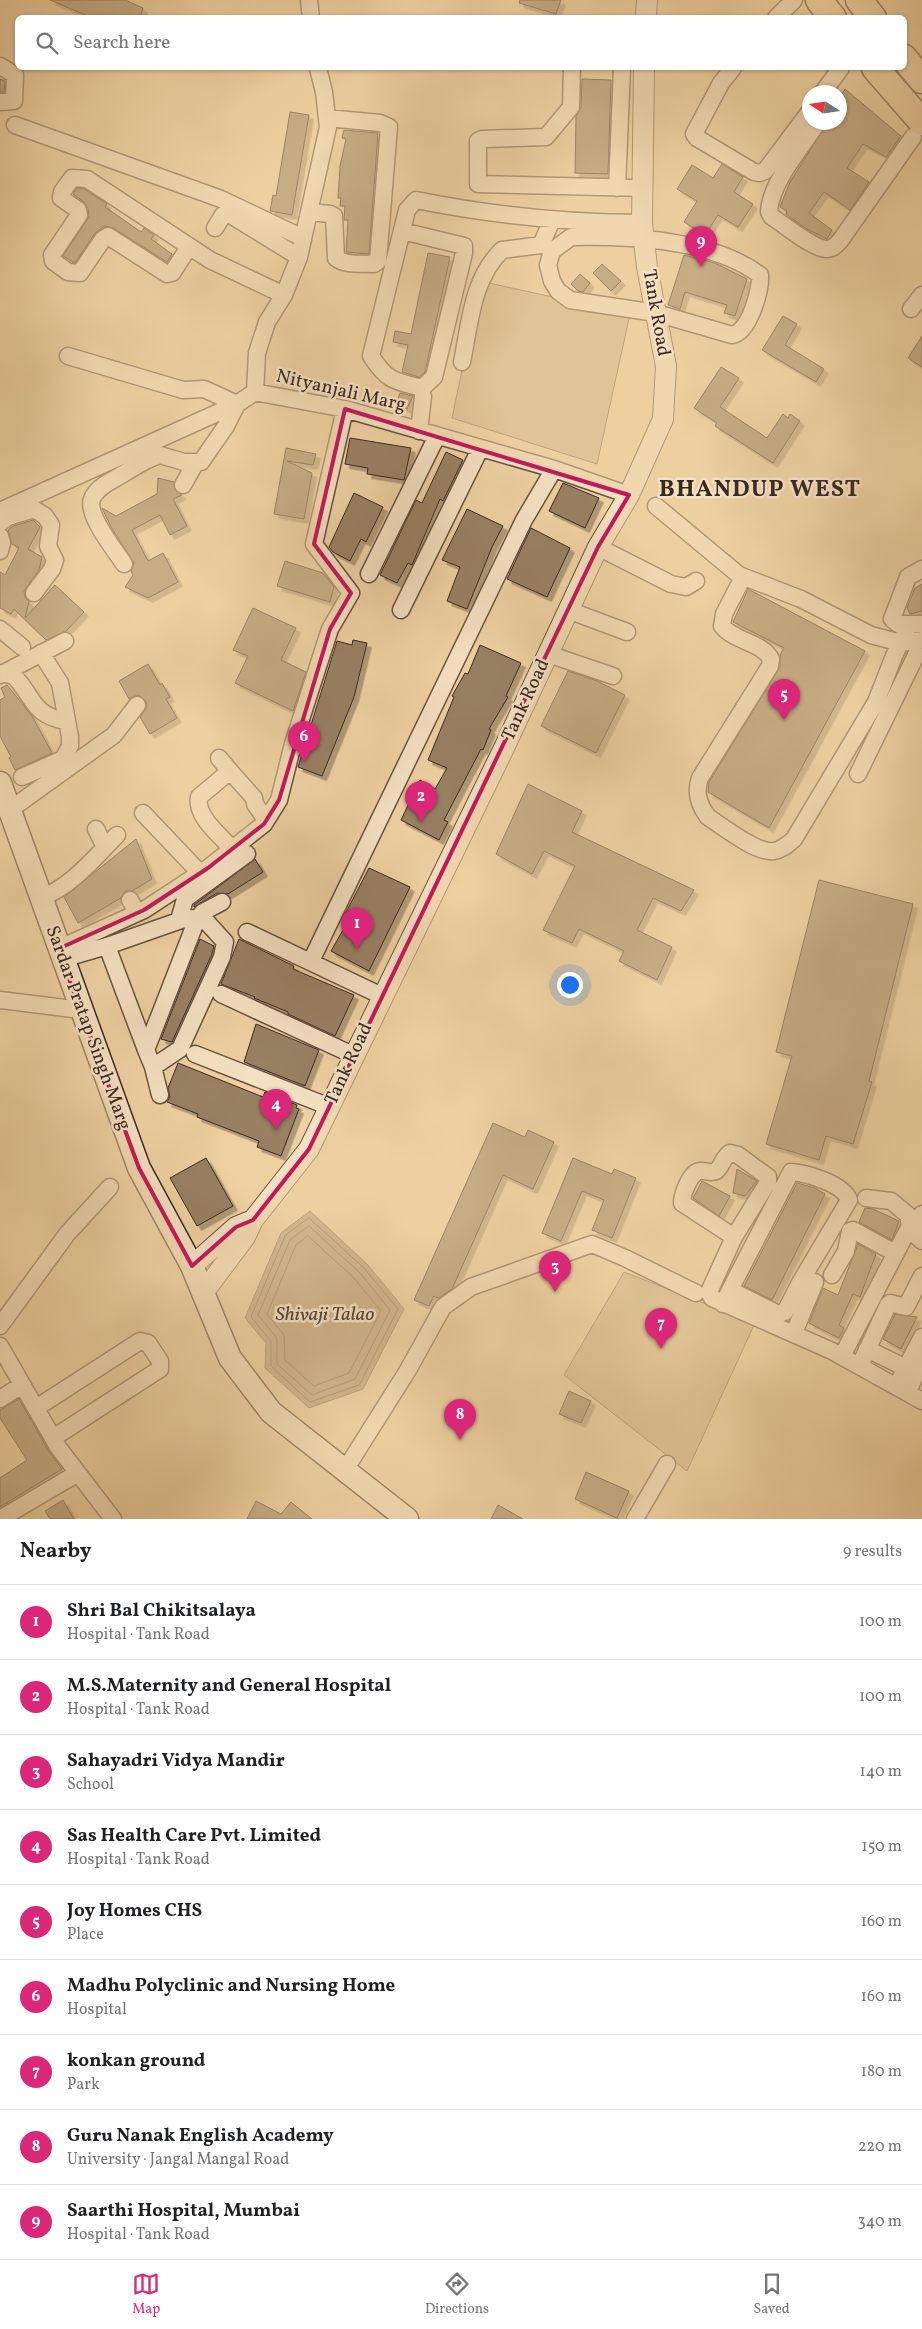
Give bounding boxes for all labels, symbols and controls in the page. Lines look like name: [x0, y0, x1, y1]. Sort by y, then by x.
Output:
search box: [15, 15, 907, 70]
icon: search: [33, 29, 61, 57]
text: Search here: [73, 30, 170, 56]
north arrow: [802, 85, 847, 130]
pin: 9: [685, 226, 717, 267]
street label: Tank Road: [636, 267, 676, 359]
street label: Nityanjali Marg: [274, 363, 408, 419]
district label: BHANDUP WEST: [659, 473, 861, 507]
street label: Tank Road: [496, 655, 556, 745]
pin: 5: [768, 679, 800, 720]
pin: 6: [288, 721, 320, 762]
pin: 2: [405, 781, 437, 822]
pin: 1: [341, 908, 373, 949]
street label: Sardar Pratap Singh Marg: [39, 922, 137, 1134]
your location: [557, 972, 583, 998]
street label: Tank Road: [319, 1019, 379, 1109]
pin: 4: [260, 1089, 292, 1130]
pin: 3: [539, 1251, 571, 1292]
water label: Shivaji Talao: [276, 1301, 374, 1329]
pin: 7: [645, 1308, 677, 1349]
pin: 8: [444, 1399, 476, 1440]
text: Nearby: [20, 1537, 91, 1566]
text: 9 results: [843, 1541, 902, 1563]
text: Shri Bal Chikitsalaya: [67, 1598, 256, 1624]
text: 1: [33, 1611, 39, 1633]
text: 100 m: [859, 1611, 902, 1633]
text: Hospital · Tank Road: [67, 1624, 210, 1646]
text: M.S.Maternity and General Hospital: [67, 1673, 391, 1699]
text: 2: [32, 1686, 40, 1708]
text: 100 m: [859, 1686, 902, 1708]
text: Hospital · Tank Road: [67, 1699, 210, 1721]
text: Sahayadri Vidya Mandir: [67, 1748, 285, 1774]
text: 3: [32, 1761, 40, 1783]
text: 140 m: [860, 1761, 902, 1783]
text: School: [67, 1774, 114, 1796]
text: Sas Health Care Pvt. Limited: [67, 1823, 321, 1849]
text: 4: [31, 1836, 41, 1858]
text: 150 m: [861, 1836, 902, 1858]
text: Hospital · Tank Road: [67, 1849, 210, 1871]
text: Joy Homes CHS: [67, 1898, 202, 1924]
text: 5: [32, 1911, 40, 1933]
text: 160 m: [861, 1911, 902, 1933]
text: Place: [67, 1924, 104, 1946]
text: Madhu Polyclinic and Nursing Home: [67, 1973, 395, 1999]
text: 6: [32, 1986, 40, 2008]
text: 160 m: [861, 1986, 902, 2008]
text: Hospital: [67, 1999, 127, 2021]
text: konkan ground: [67, 2048, 205, 2074]
text: 7: [32, 2061, 40, 2083]
text: 180 m: [861, 2061, 902, 2083]
text: Park: [67, 2074, 100, 2096]
text: Guru Nanak English Academy: [67, 2123, 334, 2149]
text: 8: [32, 2136, 40, 2158]
text: 220 m: [858, 2136, 902, 2158]
text: University · Jangal Mangal Road: [67, 2149, 289, 2171]
text: Saarthi Hospital, Mumbai: [67, 2198, 300, 2224]
text: 9: [32, 2211, 40, 2233]
text: 340 m: [858, 2211, 902, 2233]
text: Hospital · Tank Road: [67, 2224, 210, 2246]
tab: Map: [132, 2270, 160, 2319]
tab: Directions: [425, 2270, 489, 2319]
tab: Saved: [754, 2270, 790, 2319]

